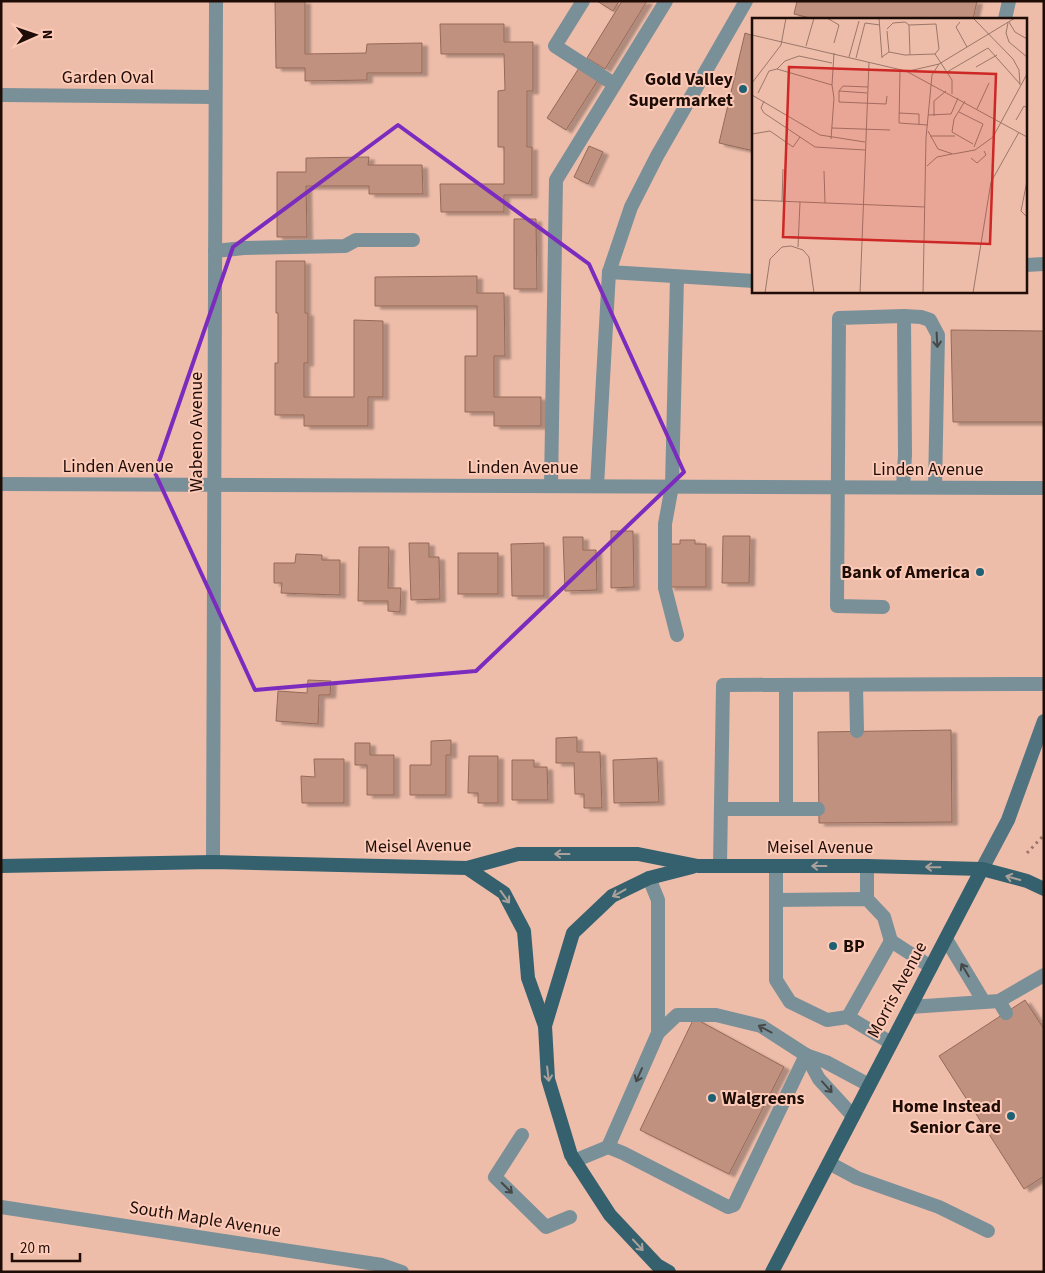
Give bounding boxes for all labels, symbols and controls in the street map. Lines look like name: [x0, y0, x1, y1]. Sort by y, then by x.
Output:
north arrow: [10, 10, 60, 60]
inset map: [752, 18, 1028, 292]
text: N: [37, 30, 57, 40]
street label: Garden Oval: [62, 65, 154, 90]
place label: Gold Valley Supermarket: [628, 67, 734, 113]
marker: Gold Valley Supermarket: [737, 83, 749, 95]
one-way arrow: [932, 331, 941, 347]
street label: Wabeno Avenue: [184, 372, 209, 492]
street label: Linden Avenue: [63, 454, 173, 479]
street label: Linden Avenue: [468, 455, 578, 480]
street label: Linden Avenue: [873, 457, 983, 482]
place label: Bank of America: [841, 560, 970, 585]
marker: Bank of America: [974, 566, 986, 578]
street label: Meisel Avenue: [365, 833, 472, 859]
street label: Meisel Avenue: [767, 835, 873, 860]
one-way arrow: [555, 849, 571, 859]
one-way arrow: [811, 861, 827, 871]
one-way arrow: [926, 863, 942, 872]
one-way arrow: [1006, 872, 1022, 882]
one-way arrow: [612, 888, 626, 898]
one-way arrow: [500, 890, 510, 904]
place label: BP: [843, 934, 865, 959]
street label: Morris Avenue: [861, 937, 933, 1043]
marker: BP: [827, 940, 839, 952]
one-way arrow: [959, 964, 969, 978]
one-way arrow: [757, 1024, 772, 1034]
one-way arrow: [543, 1066, 553, 1082]
one-way arrow: [634, 1067, 644, 1082]
one-way arrow: [821, 1081, 833, 1094]
place label: Walgreens: [722, 1086, 805, 1111]
marker: Walgreens: [706, 1092, 718, 1104]
place label: Home Instead Senior Care: [892, 1094, 1001, 1140]
marker: Home Instead Senior Care: [1005, 1110, 1017, 1122]
one-way arrow: [501, 1182, 513, 1194]
street label: South Maple Avenue: [127, 1195, 283, 1243]
scale bar: [12, 1230, 80, 1262]
text: 20 m: [20, 1238, 50, 1259]
one-way arrow: [632, 1238, 644, 1251]

